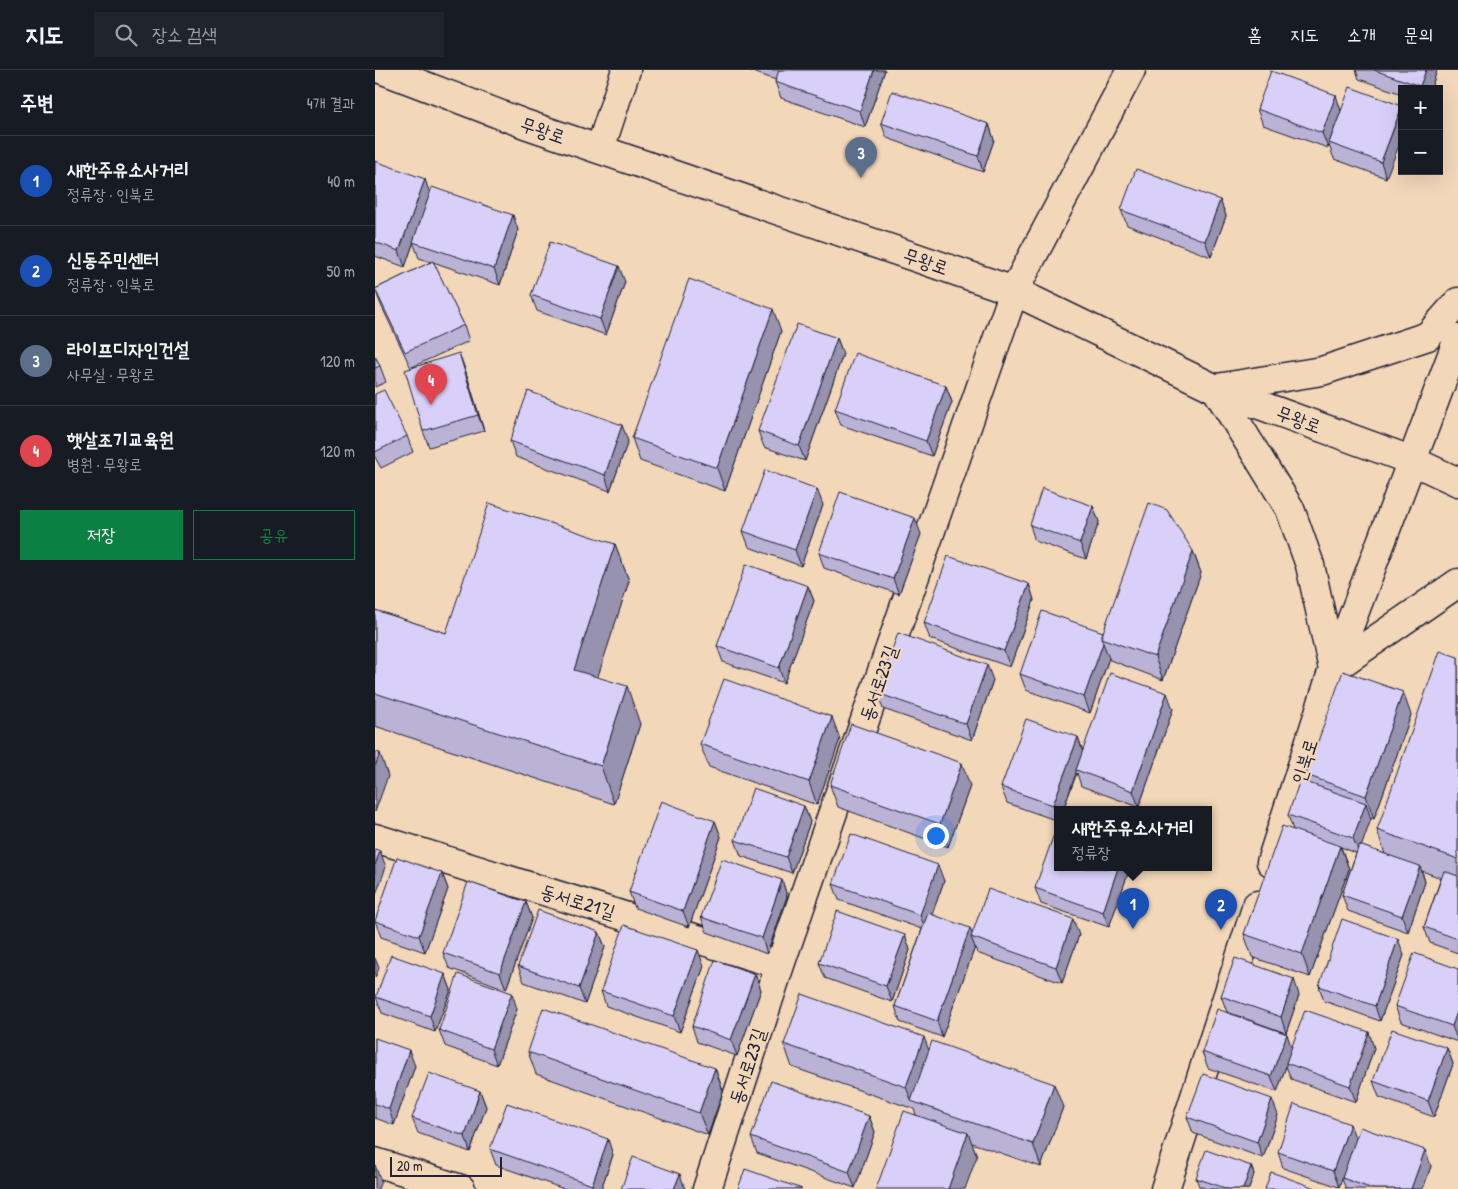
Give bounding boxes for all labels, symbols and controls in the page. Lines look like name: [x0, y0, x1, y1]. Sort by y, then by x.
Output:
search box: [94, 12, 444, 57]
text: 지도: [25, 18, 64, 50]
icon: search: [112, 21, 140, 49]
text: 장소 검색: [152, 21, 217, 47]
text: 홈: [1248, 22, 1262, 47]
text: 지도: [1290, 22, 1319, 47]
text: 소개: [1347, 22, 1376, 47]
text: 문의: [1404, 22, 1433, 47]
map controls: [1398, 85, 1443, 175]
button: +: [1398, 85, 1443, 130]
text: 주변: [20, 88, 54, 117]
text: 4개 결과: [307, 92, 355, 114]
street label: 무왕로: [517, 110, 569, 150]
button: −: [1398, 130, 1443, 175]
pin: 3: [845, 137, 877, 178]
text: 새한주유소사거리: [67, 156, 189, 182]
text: 1: [33, 170, 39, 192]
text: 40 m: [327, 170, 355, 192]
text: 정류장 · 인북로: [67, 183, 155, 205]
street label: 무왕로: [900, 241, 952, 281]
text: 신동주민센터: [67, 246, 159, 272]
text: 2: [32, 260, 40, 282]
text: 50 m: [327, 260, 355, 282]
text: 정류장 · 인북로: [67, 273, 155, 295]
text: 라이프디자인건설: [67, 336, 189, 362]
text: 3: [32, 350, 40, 372]
text: 120 m: [320, 350, 355, 372]
text: 사무실 · 무왕로: [67, 363, 155, 385]
pin: 4: [415, 364, 447, 405]
street label: 무왕로: [1273, 399, 1325, 439]
text: 햇살조기교육원: [67, 426, 174, 452]
text: 4: [33, 440, 39, 462]
text: 120 m: [320, 440, 355, 462]
text: 병원 · 무왕로: [67, 453, 142, 475]
button: 저장: [20, 510, 183, 560]
button: 공유: [193, 510, 355, 560]
street label: 동서로23길: [853, 642, 903, 724]
street label: 인북로: [1285, 735, 1323, 787]
popup: [1054, 806, 1212, 871]
text: 새한주유소사거리: [1072, 814, 1194, 840]
your location: [923, 823, 949, 849]
text: 정류장: [1072, 841, 1110, 863]
street label: 동서로21길: [537, 877, 619, 925]
pin: 1: [1117, 888, 1149, 929]
pin: 2: [1205, 889, 1237, 930]
street label: 동서로23길: [722, 1025, 772, 1107]
scale bar: [390, 1154, 503, 1177]
text: 20 m: [397, 1156, 423, 1175]

